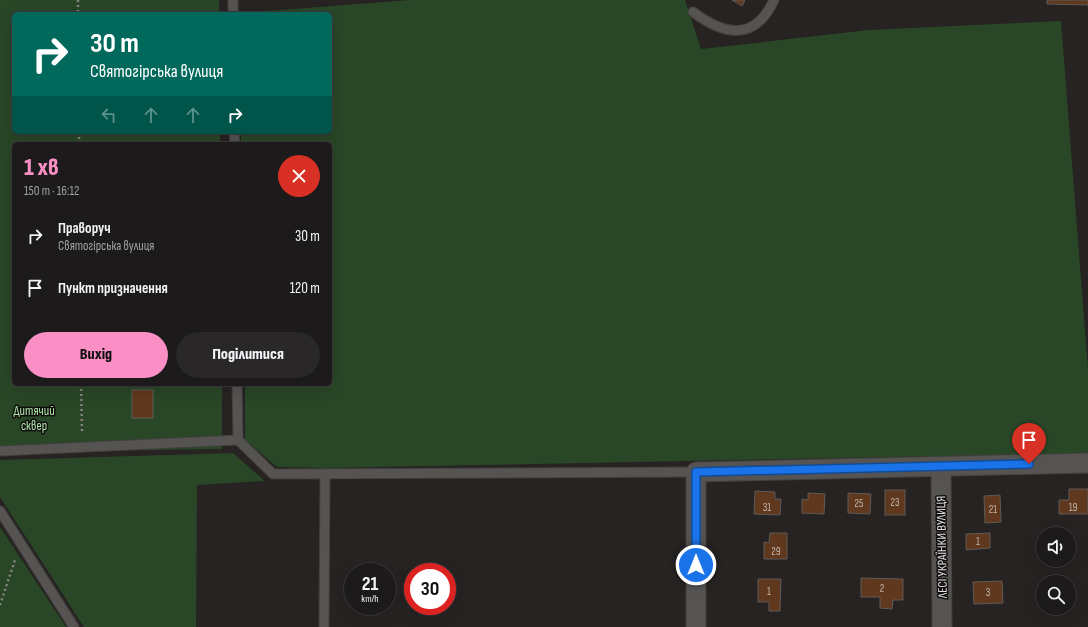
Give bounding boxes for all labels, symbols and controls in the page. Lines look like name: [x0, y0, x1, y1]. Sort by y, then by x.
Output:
text: 30 m: [90, 27, 139, 60]
icon: right: [24, 28, 76, 80]
text: Святогірська вулиця: [90, 61, 223, 82]
icon: left: [98, 104, 120, 126]
icon: ahead: [140, 104, 162, 126]
icon: ahead: [182, 104, 204, 126]
icon: right: [224, 104, 246, 126]
text: 1 хв: [24, 153, 59, 182]
button: close: [278, 155, 320, 197]
text: 150 m · 16:12: [24, 183, 79, 199]
text: Праворуч: [58, 219, 111, 238]
icon: right: [24, 225, 46, 247]
text: 30 m: [295, 227, 320, 246]
text: Святогірська вулиця: [58, 238, 154, 254]
icon: arrive: [24, 277, 46, 299]
text: Пункт призначення: [58, 279, 168, 298]
text: 120 m: [290, 279, 320, 298]
button: Вихід: [24, 332, 168, 378]
button: Поділитися: [176, 332, 320, 378]
park label: Дитячий сквер: [13, 403, 55, 434]
pin: [1012, 423, 1046, 464]
icon: arrive: [1018, 429, 1040, 451]
house number: 23: [890, 496, 900, 509]
street label: ЛЕСІ УКРАЇНКИ ВУЛИЦЯ: [933, 496, 951, 599]
house number: 25: [855, 497, 863, 510]
house number: 31: [763, 501, 771, 514]
house number: 19: [1069, 501, 1077, 514]
house number: 21: [989, 503, 997, 516]
map controls: [1036, 527, 1076, 615]
button: sound: [1036, 527, 1076, 567]
house number: 1: [976, 535, 980, 548]
position arrow: [675, 544, 717, 586]
house number: 29: [771, 545, 781, 558]
speed limit sign: 30: [404, 563, 456, 615]
text: 21: [362, 572, 378, 596]
button: search: [1036, 575, 1076, 615]
house number: 2: [880, 582, 885, 595]
house number: 1: [767, 585, 771, 598]
house number: 3: [986, 586, 991, 599]
text: km/h: [361, 593, 379, 605]

